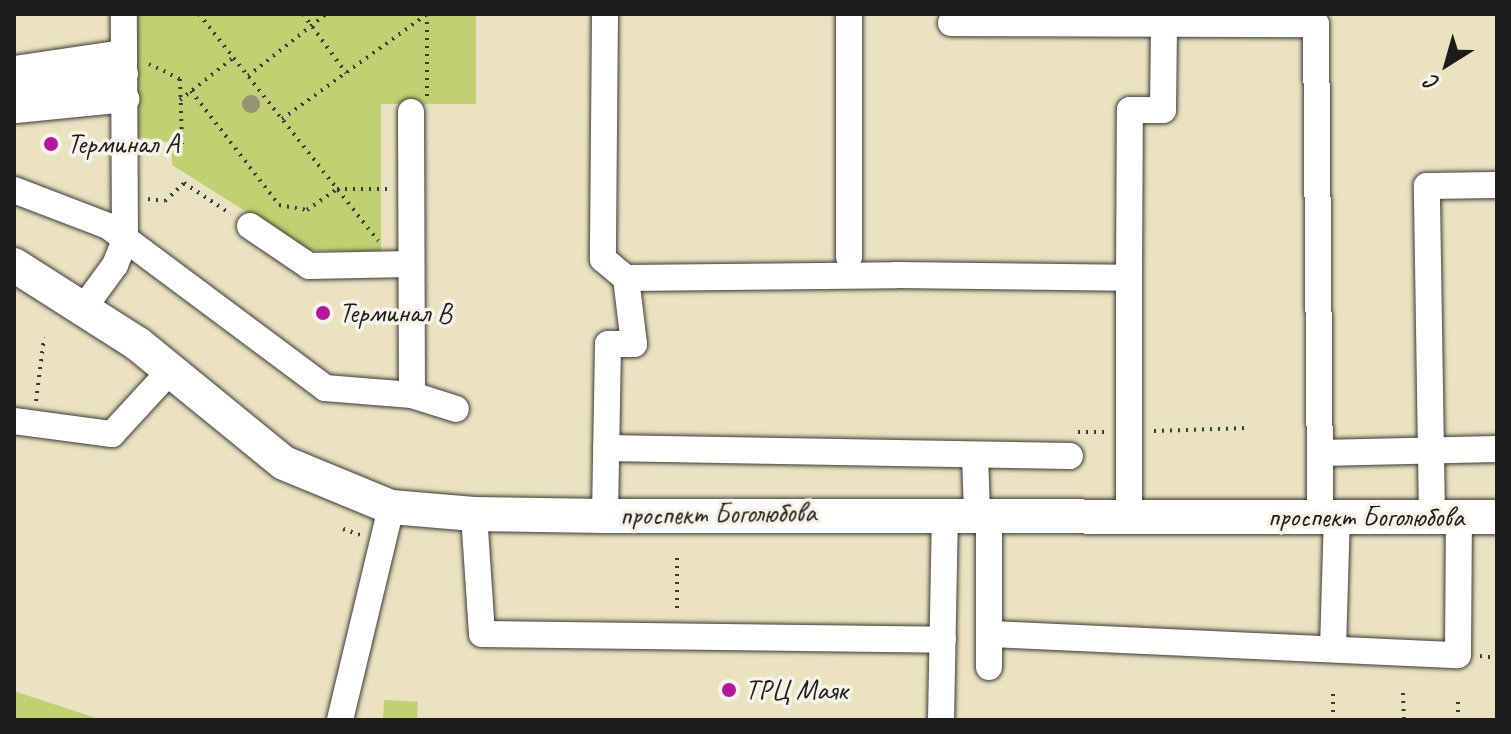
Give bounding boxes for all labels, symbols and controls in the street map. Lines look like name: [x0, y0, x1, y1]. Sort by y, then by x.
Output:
north arrow: [1407, 24, 1487, 104]
text: С: [1420, 69, 1445, 98]
place label: Терминал А: [67, 127, 179, 161]
marker: Терминал А: [42, 135, 60, 153]
place label: Терминал B: [339, 296, 451, 330]
marker: Терминал B: [314, 304, 332, 322]
street label: проспект Боголюбова: [619, 495, 817, 533]
street label: проспект Боголюбова: [1267, 500, 1465, 534]
place label: ТРЦ Маяк: [745, 673, 847, 707]
marker: ТРЦ Маяк: [720, 681, 738, 699]

